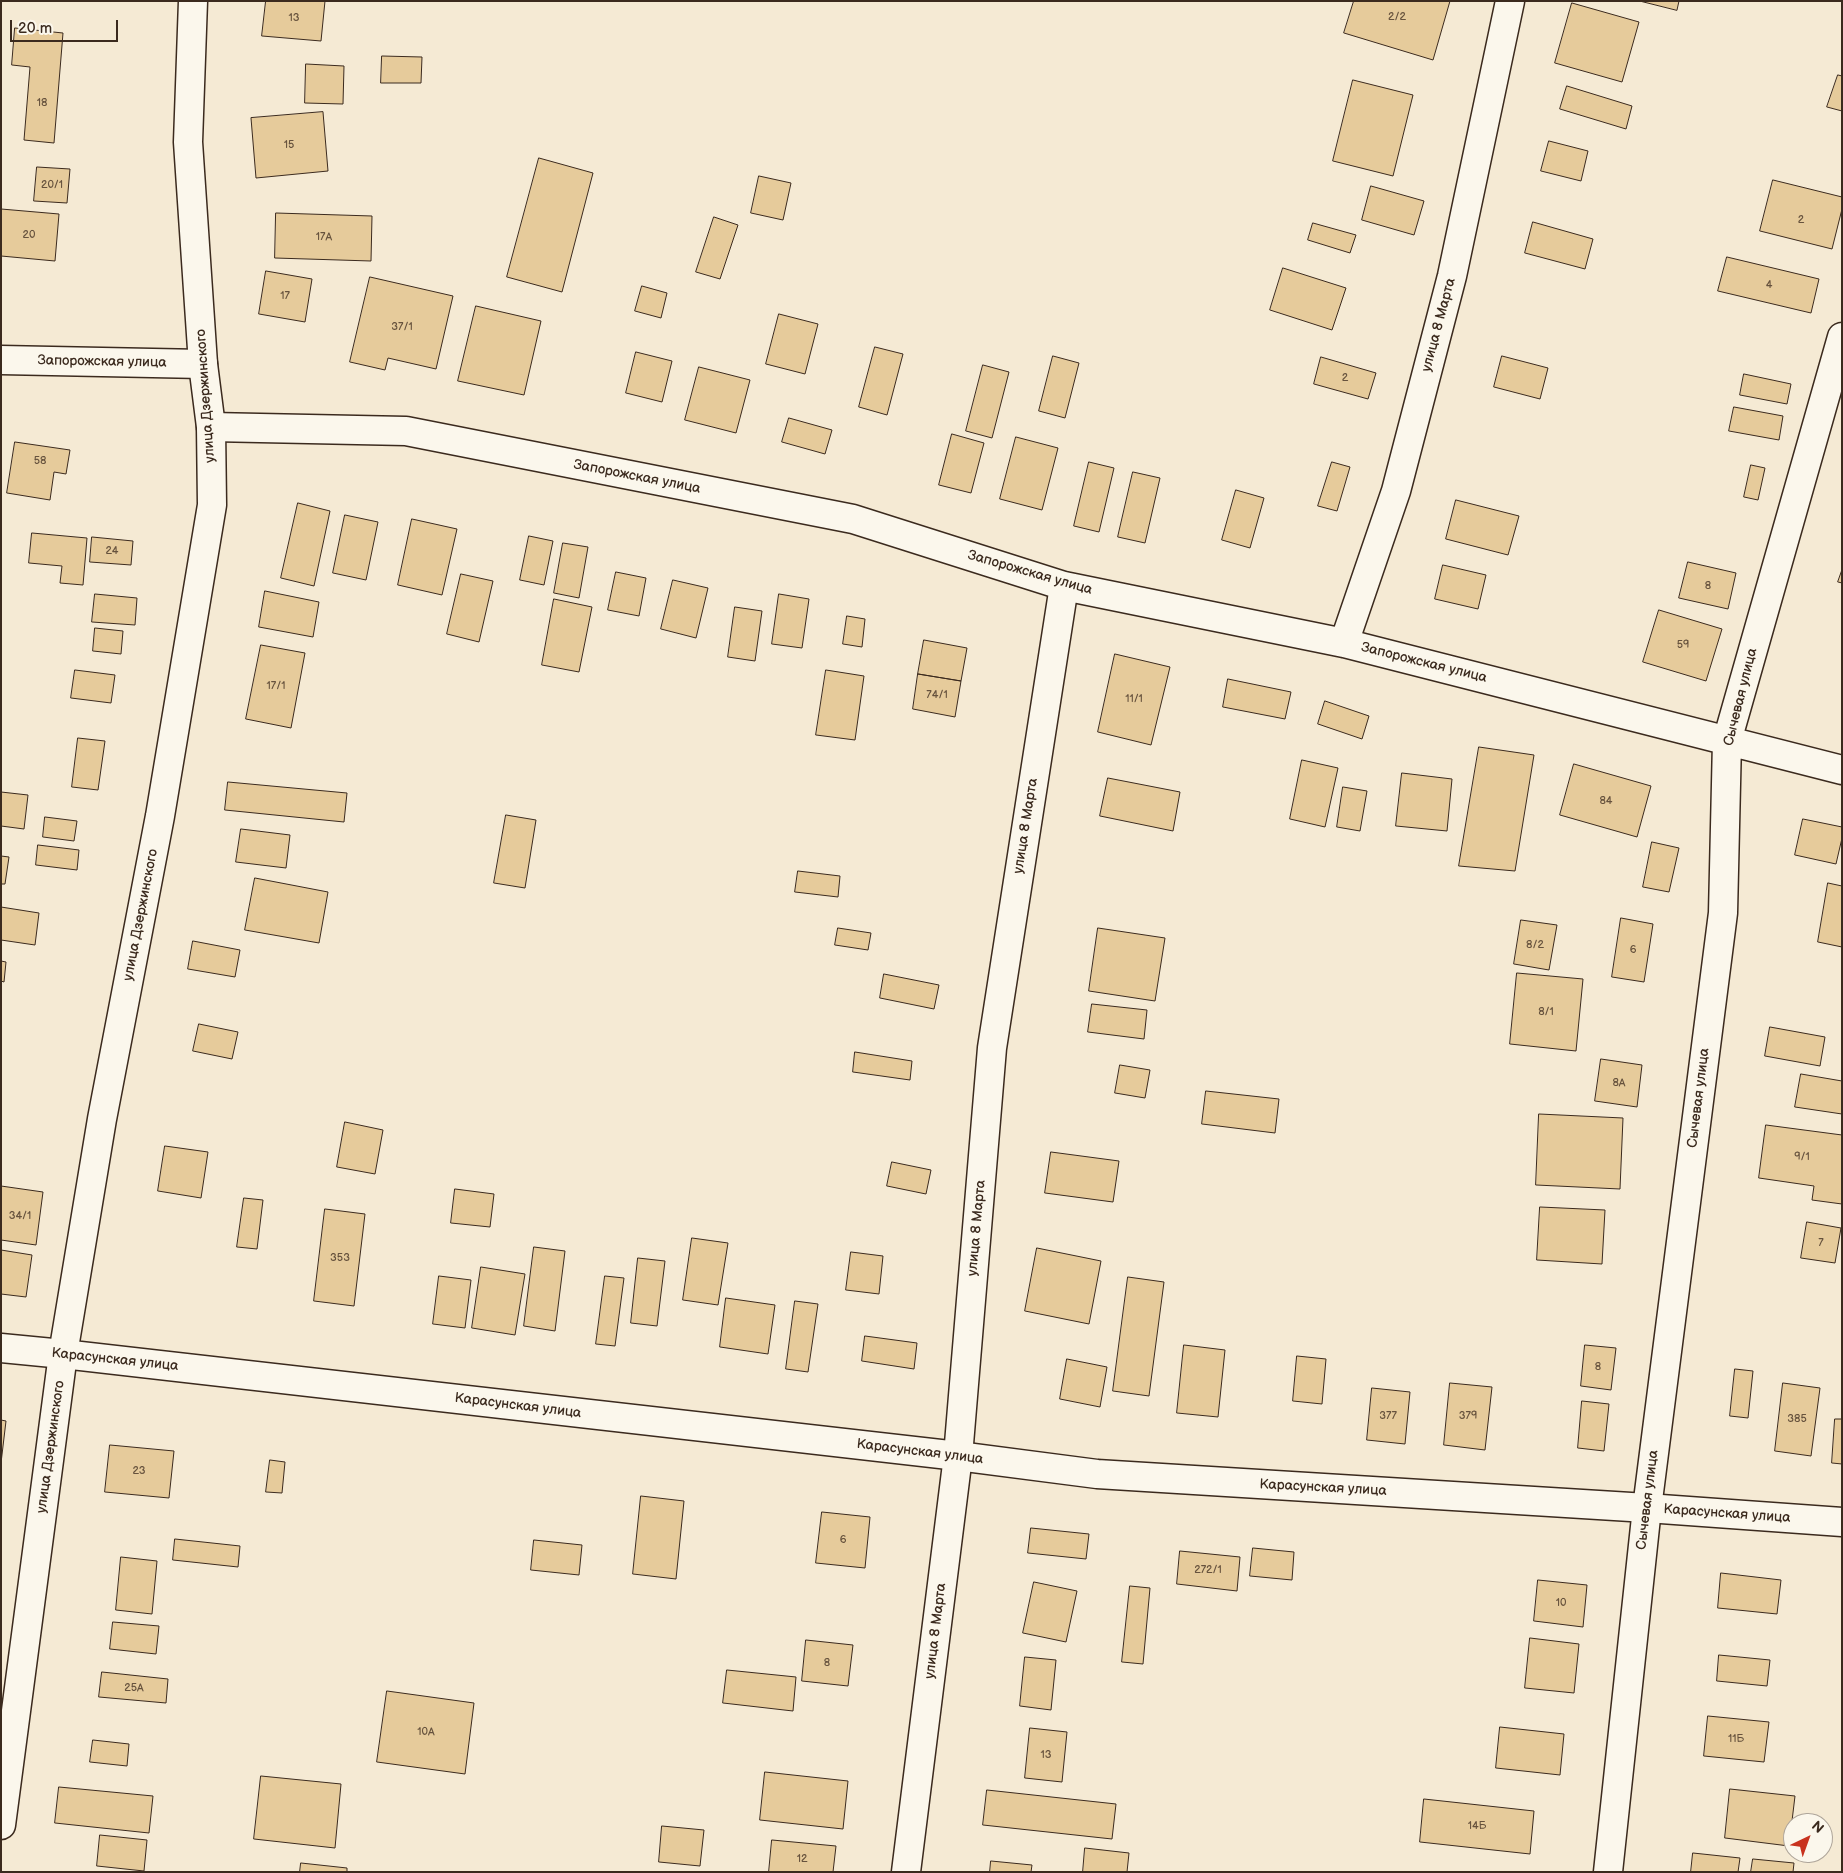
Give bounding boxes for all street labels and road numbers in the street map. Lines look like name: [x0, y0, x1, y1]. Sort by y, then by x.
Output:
street label: улица 8 Марта: [1418, 276, 1460, 374]
street label: улица Дзержинского: [193, 329, 219, 463]
street label: Запорожская улица: [37, 352, 167, 372]
street label: Запорожская улица: [572, 456, 702, 498]
street label: Запорожская улица: [966, 547, 1094, 599]
street label: Запорожская улица: [1359, 639, 1489, 687]
street label: Сычевая улица: [1721, 646, 1761, 748]
street label: улица 8 Марта: [1010, 777, 1042, 875]
street label: улица Дзержинского: [120, 848, 162, 982]
street label: Сычевая улица: [1685, 1047, 1713, 1149]
street label: улица 8 Марта: [964, 1179, 990, 1277]
street label: Карасунская улица: [51, 1345, 179, 1375]
street label: улица Дзержинского: [33, 1380, 69, 1514]
street label: Карасунская улица: [454, 1390, 582, 1422]
street label: Карасунская улица: [856, 1436, 984, 1468]
street label: Сычевая улица: [1634, 1449, 1662, 1551]
street label: Карасунская улица: [1259, 1476, 1387, 1500]
street label: Карасунская улица: [1663, 1501, 1791, 1527]
street label: улица 8 Марта: [922, 1582, 950, 1680]

